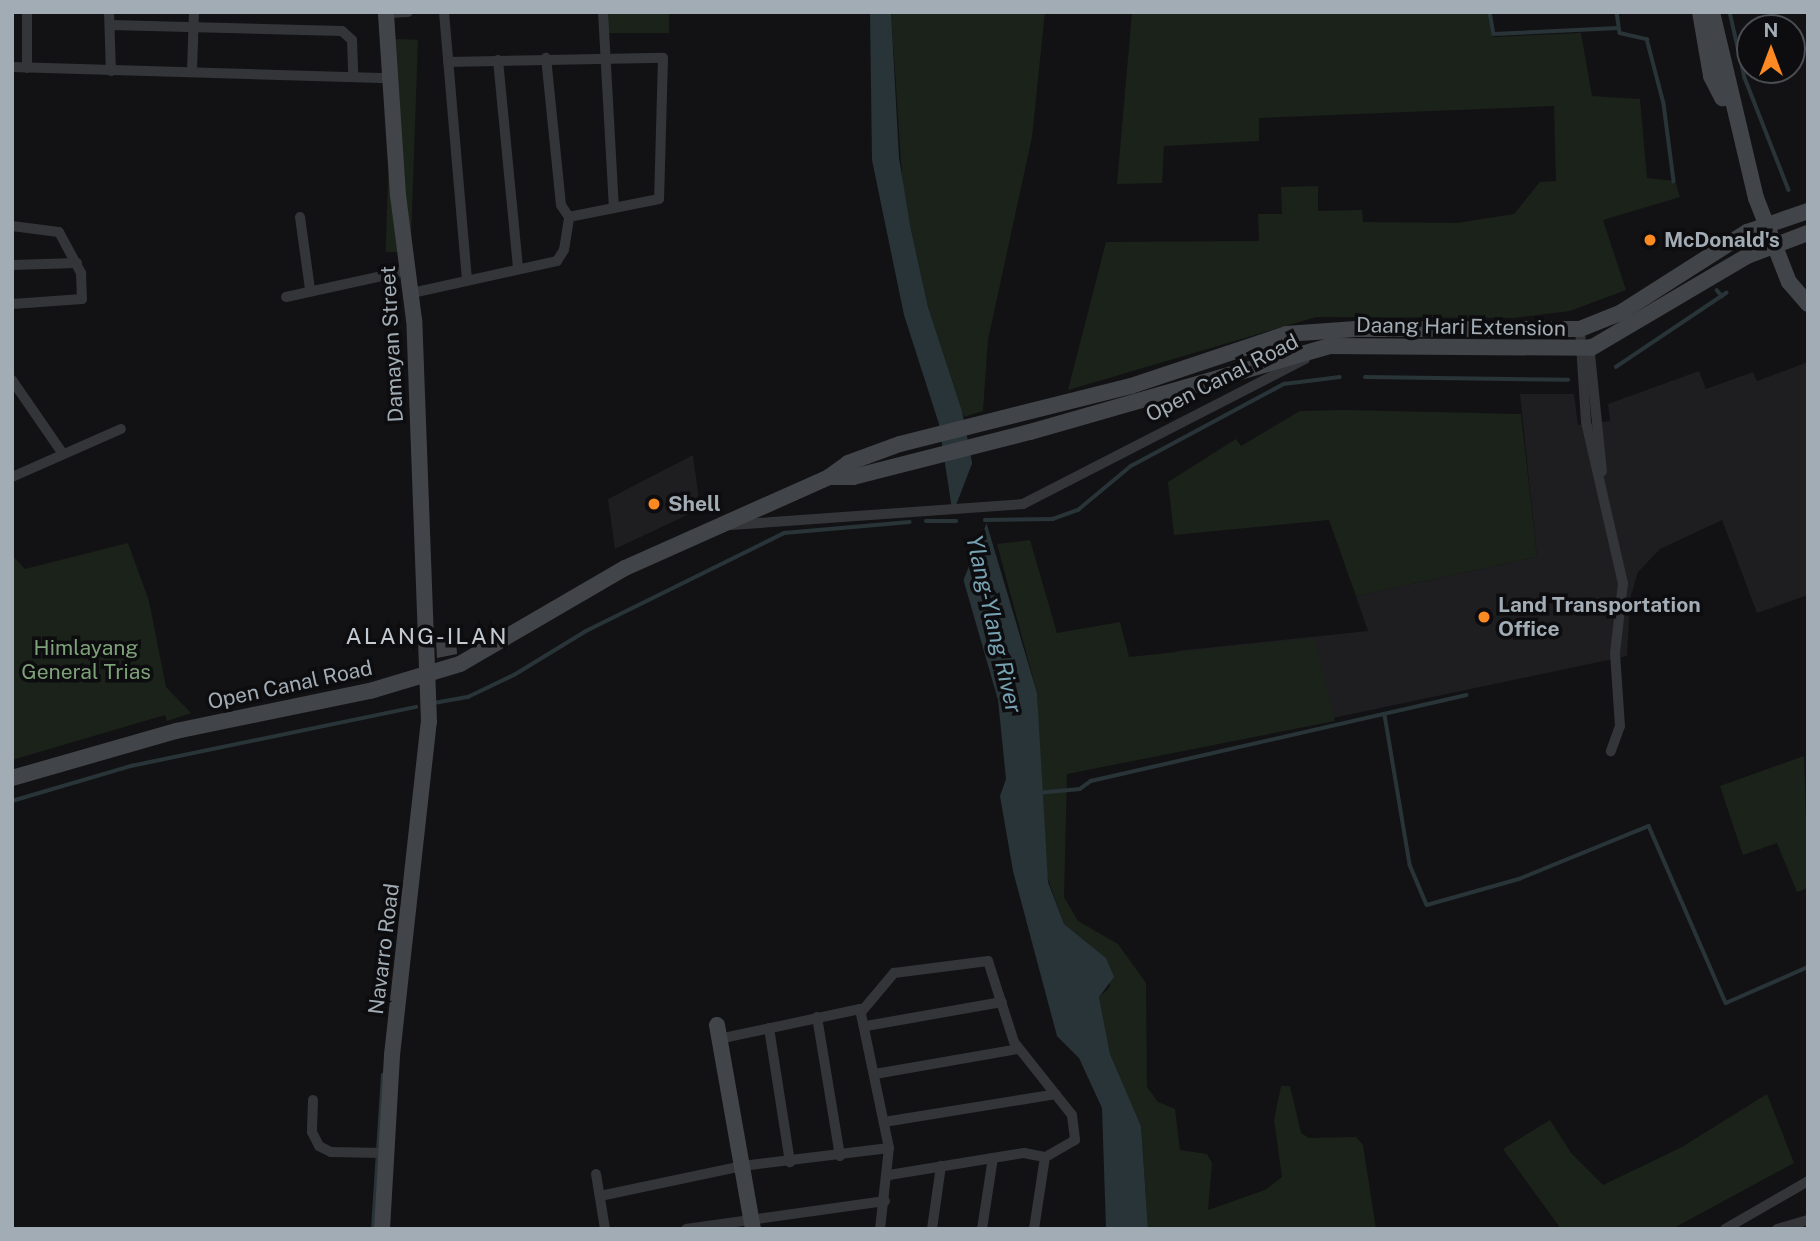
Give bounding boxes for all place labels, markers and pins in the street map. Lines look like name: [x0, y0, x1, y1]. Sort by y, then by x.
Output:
place label: McDonald's: [1664, 227, 1780, 253]
marker: McDonald's: [1642, 232, 1658, 248]
place label: Shell: [668, 491, 721, 517]
marker: Shell: [646, 496, 662, 512]
place label: Land Transportation Office: [1498, 592, 1701, 642]
marker: Land Transportation Office: [1476, 609, 1492, 625]

